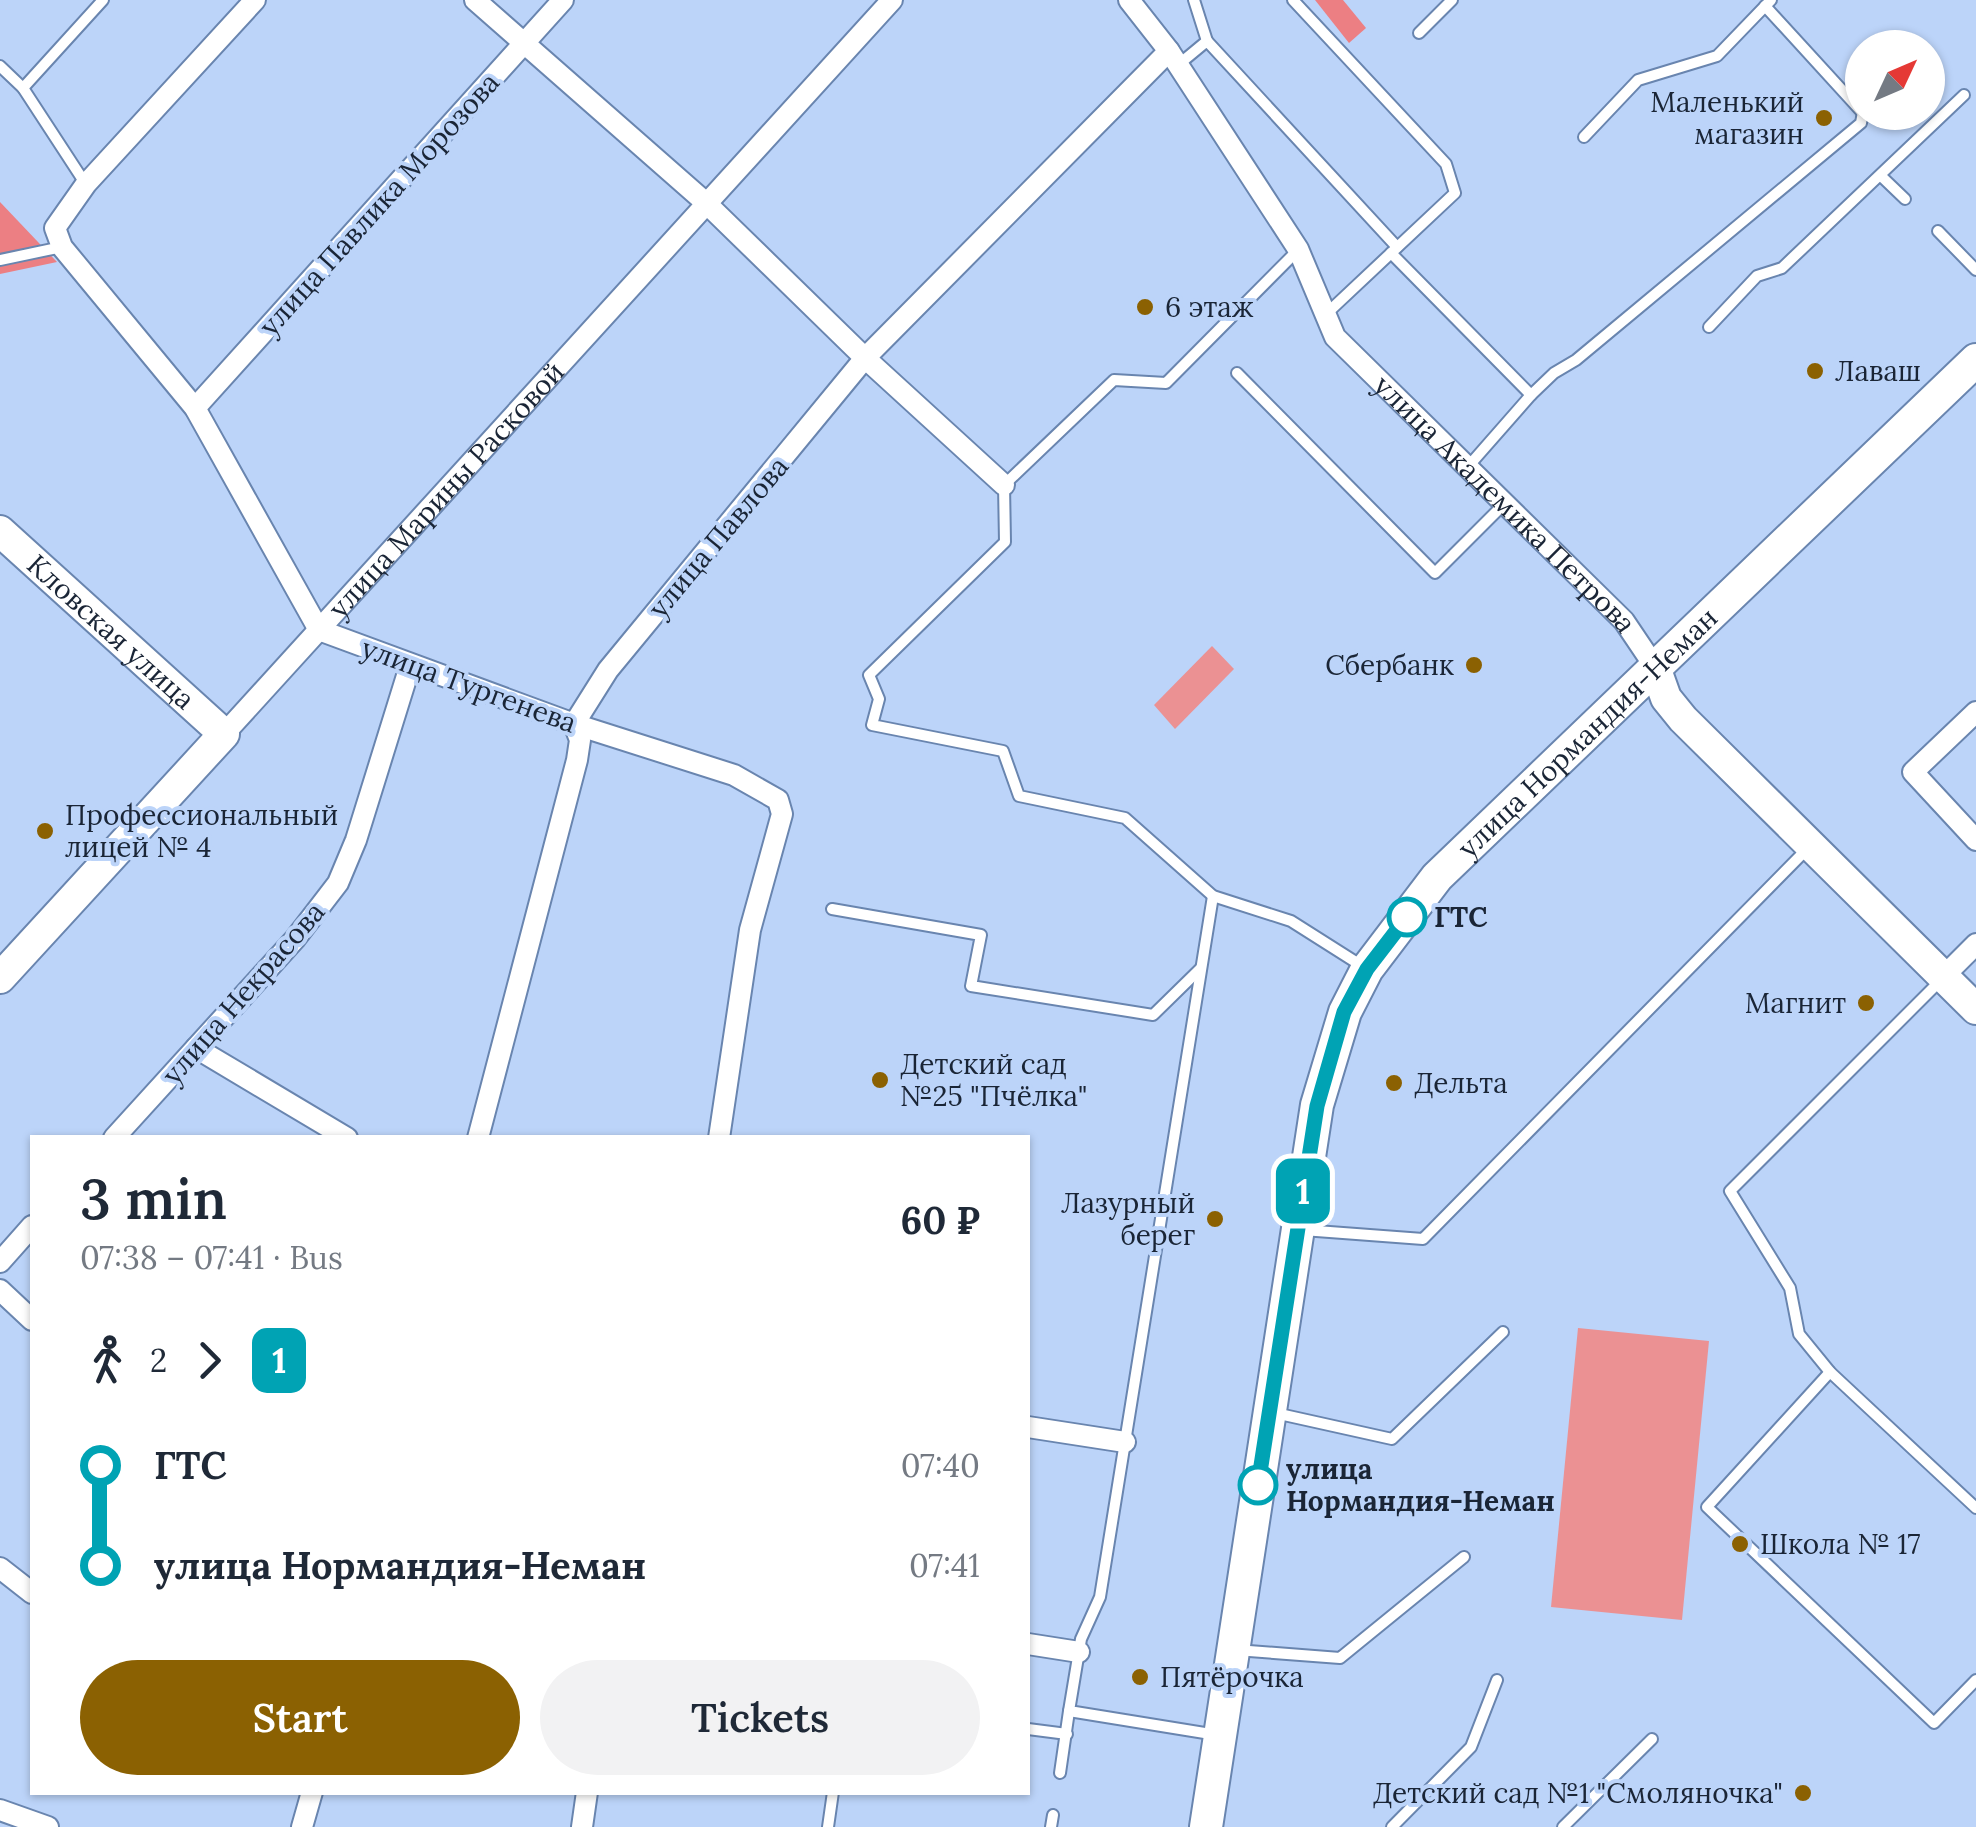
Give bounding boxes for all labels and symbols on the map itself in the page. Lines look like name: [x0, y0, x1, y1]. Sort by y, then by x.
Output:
north arrow: [1845, 30, 1945, 130]
street label: улица Павлика Морозова: [251, 65, 507, 343]
place label: Маленький магазин: [1650, 84, 1804, 152]
marker: Маленький магазин: [1813, 107, 1835, 129]
place label: 6 этаж: [1165, 289, 1254, 325]
marker: 6 этаж: [1134, 296, 1156, 318]
place label: Лаваш: [1835, 353, 1921, 389]
street label: улица Марины Расковой: [320, 354, 572, 626]
marker: Лаваш: [1804, 360, 1826, 382]
street label: улица Академика Петрова: [1366, 367, 1645, 639]
street label: улица Павлова: [640, 449, 796, 625]
street label: Кловская улица: [20, 546, 203, 717]
street label: улица Нормандия-Неман: [1450, 600, 1725, 866]
street label: улица Тургенева: [356, 629, 582, 741]
place label: Сбербанк: [1325, 647, 1454, 683]
marker: Сбербанк: [1463, 654, 1485, 676]
place label: Профессиональный лицей № 4: [65, 797, 338, 865]
marker: Профессиональный лицей № 4: [34, 820, 56, 842]
street label: улица Некрасова: [154, 894, 332, 1092]
marker: ГТС: [1388, 898, 1426, 936]
place label: ГТС: [1434, 899, 1488, 935]
place label: Магнит: [1745, 985, 1846, 1021]
marker: Магнит: [1855, 992, 1877, 1014]
place label: Детский сад №25 "Пчёлка": [900, 1046, 1087, 1114]
place label: Дельта: [1414, 1065, 1508, 1101]
marker: Детский сад №25 "Пчёлка": [869, 1069, 891, 1091]
marker: Дельта: [1383, 1072, 1405, 1094]
line badge: 1: [1270, 1158, 1336, 1224]
place label: Лазурный берег: [1061, 1185, 1195, 1253]
marker: Лазурный берег: [1204, 1208, 1226, 1230]
place label: улица Нормандия-Неман: [1286, 1451, 1555, 1519]
marker: улица Нормандия-Неман: [1239, 1466, 1277, 1504]
place label: Школа № 17: [1760, 1526, 1921, 1562]
marker: Школа № 17: [1729, 1533, 1751, 1555]
place label: Пятёрочка: [1160, 1659, 1304, 1695]
marker: Пятёрочка: [1129, 1666, 1151, 1688]
place label: Детский сад №1 "Смоляночка": [1373, 1775, 1783, 1811]
marker: Детский сад №1 "Смоляночка": [1792, 1782, 1814, 1804]

